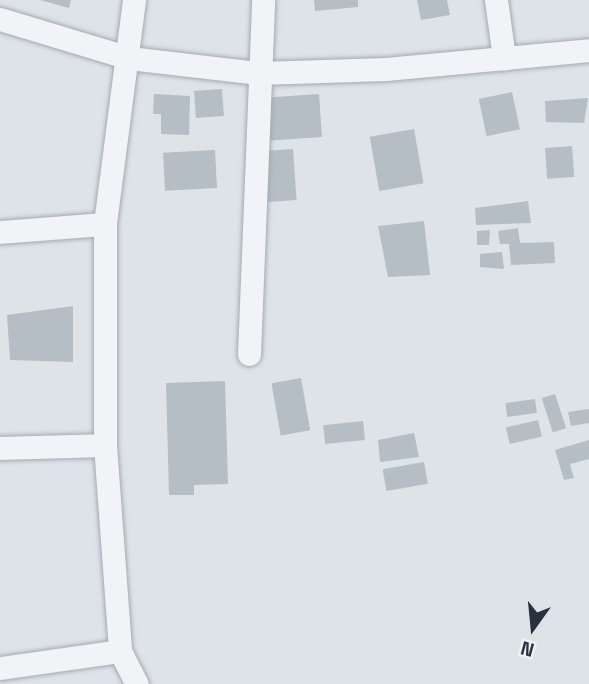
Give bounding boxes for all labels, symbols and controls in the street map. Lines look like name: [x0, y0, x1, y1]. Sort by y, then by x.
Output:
north arrow: [498, 593, 568, 663]
text: N: [518, 635, 537, 662]

